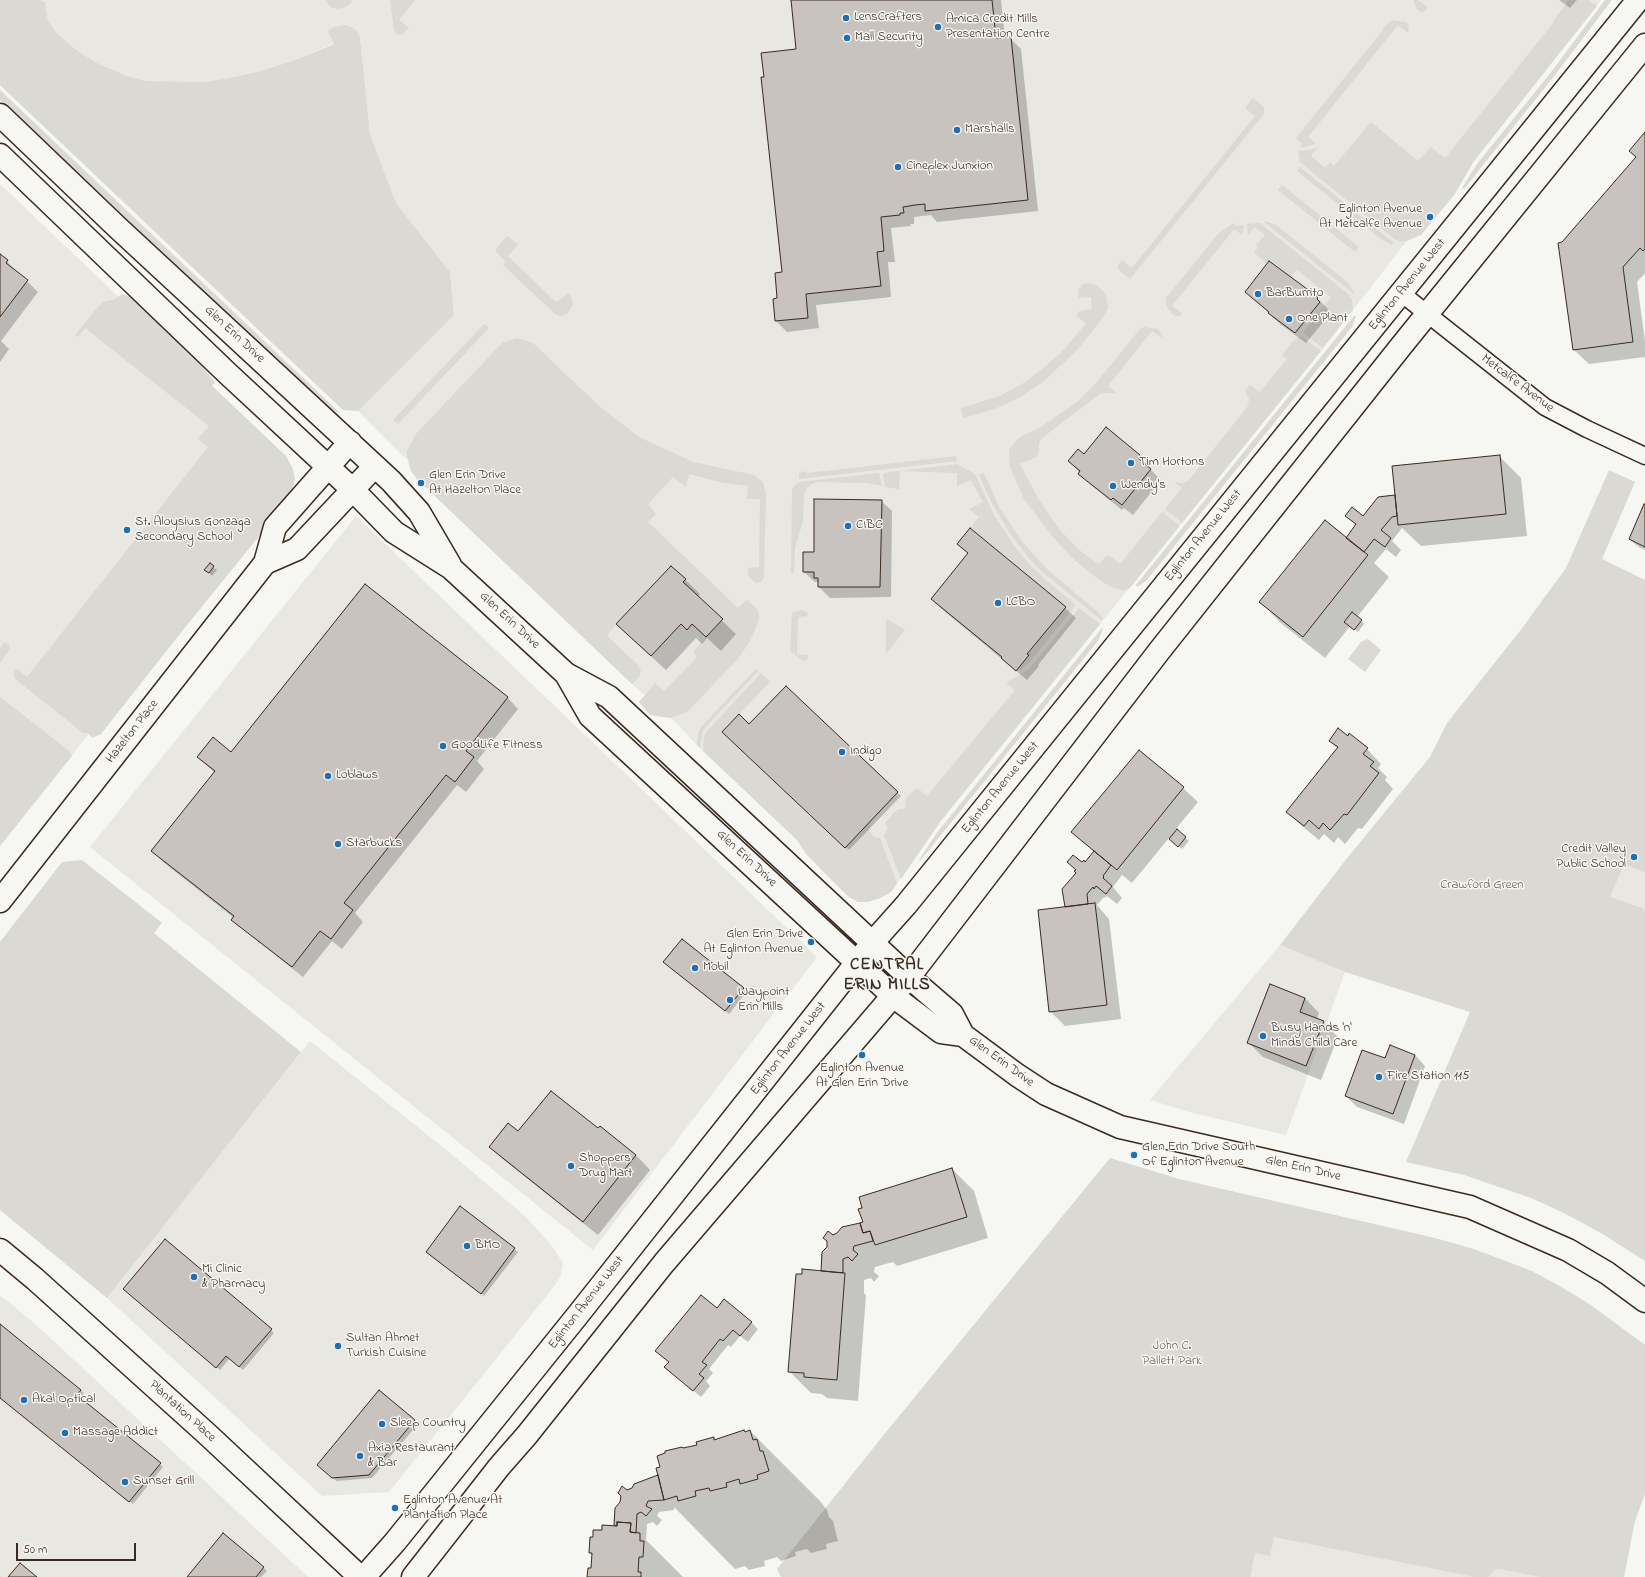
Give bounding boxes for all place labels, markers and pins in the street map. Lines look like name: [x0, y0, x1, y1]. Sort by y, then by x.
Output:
place label: LensCrafters: [854, 10, 922, 26]
place label: Amica Credit Mills Presentation Centre: [946, 12, 1050, 43]
marker: LensCrafters: [841, 13, 851, 23]
marker: Amica Credit Mills Presentation Centre: [933, 22, 943, 32]
place label: Mall Security: [855, 30, 923, 46]
marker: Mall Security: [842, 33, 852, 43]
place label: Marshalls: [965, 122, 1015, 138]
marker: Marshalls: [952, 125, 962, 135]
place label: Cineplex Junxion: [906, 159, 993, 175]
marker: Cineplex Junxion: [893, 162, 903, 172]
place label: Eglinton Avenue At Metcalfe Avenue: [1319, 202, 1422, 233]
marker: Eglinton Avenue At Metcalfe Avenue: [1425, 212, 1435, 222]
place label: BarBurrito: [1266, 286, 1323, 302]
marker: BarBurrito: [1253, 289, 1263, 299]
place label: One Plant: [1297, 311, 1348, 327]
marker: One Plant: [1284, 314, 1294, 324]
place label: Tim Hortons: [1139, 455, 1205, 471]
marker: Tim Hortons: [1126, 458, 1136, 468]
place label: Glen Erin Drive At Hazelton Place: [429, 468, 521, 499]
marker: Glen Erin Drive At Hazelton Place: [416, 478, 426, 488]
place label: Wendy's: [1121, 478, 1166, 494]
marker: Wendy's: [1108, 481, 1118, 491]
place label: St. Aloysius Gonzaga Secondary School: [135, 515, 251, 546]
place label: CIBC: [856, 518, 882, 534]
marker: CIBC: [843, 521, 853, 531]
marker: St. Aloysius Gonzaga Secondary School: [122, 525, 132, 535]
place label: LCBO: [1006, 595, 1035, 611]
marker: LCBO: [993, 598, 1003, 608]
place label: GoodLife Fitness: [451, 738, 543, 754]
marker: GoodLife Fitness: [438, 741, 448, 751]
place label: Indigo: [850, 744, 882, 760]
marker: Indigo: [837, 747, 847, 757]
place label: Loblaws: [336, 768, 378, 784]
marker: Loblaws: [323, 771, 333, 781]
place label: Starbucks: [346, 836, 402, 852]
marker: Starbucks: [333, 839, 343, 849]
place label: Credit Valley Public School: [1556, 842, 1626, 873]
marker: Credit Valley Public School: [1629, 852, 1639, 862]
place label: Glen Erin Drive At Eglinton Avenue: [704, 927, 803, 958]
marker: Glen Erin Drive At Eglinton Avenue: [806, 937, 816, 947]
place label: Mobil: [703, 960, 729, 976]
marker: Mobil: [690, 963, 700, 973]
place label: Waypoint Erin Mills: [738, 985, 789, 1016]
marker: Waypoint Erin Mills: [725, 995, 735, 1005]
place label: Busy Hands 'n' Minds Child Care: [1271, 1021, 1357, 1052]
marker: Busy Hands 'n' Minds Child Care: [1258, 1031, 1268, 1041]
marker: Eglinton Avenue At Glen Erin Drive: [857, 1050, 867, 1060]
place label: Eglinton Avenue At Glen Erin Drive: [816, 1061, 908, 1092]
place label: Fire Station 115: [1387, 1069, 1469, 1085]
marker: Fire Station 115: [1374, 1072, 1384, 1082]
place label: Glen Erin Drive South Of Eglinton Avenue: [1142, 1140, 1255, 1171]
marker: Glen Erin Drive South Of Eglinton Avenue: [1129, 1150, 1139, 1160]
place label: Shoppers Drug Mart: [579, 1151, 632, 1182]
marker: Shoppers Drug Mart: [566, 1161, 576, 1171]
place label: BMO: [475, 1238, 500, 1254]
marker: BMO: [462, 1241, 472, 1251]
place label: Mi Clinic & Pharmacy: [202, 1262, 265, 1293]
marker: Mi Clinic & Pharmacy: [189, 1272, 199, 1282]
place label: Sultan Ahmet Turkish Cuisine: [346, 1331, 426, 1362]
marker: Sultan Ahmet Turkish Cuisine: [333, 1341, 343, 1351]
place label: Akal Optical: [32, 1392, 95, 1408]
marker: Akal Optical: [19, 1395, 29, 1405]
place label: Sleep Country: [390, 1416, 466, 1432]
marker: Sleep Country: [377, 1419, 387, 1429]
place label: Massage Addict: [73, 1425, 158, 1441]
marker: Massage Addict: [60, 1428, 70, 1438]
place label: Axia Restaurant & Bar: [368, 1441, 455, 1472]
marker: Axia Restaurant & Bar: [355, 1451, 365, 1461]
place label: Sunset Grill: [133, 1474, 194, 1490]
marker: Sunset Grill: [120, 1477, 130, 1487]
place label: Eglinton Avenue At Plantation Place: [403, 1493, 502, 1524]
marker: Eglinton Avenue At Plantation Place: [390, 1503, 400, 1513]

